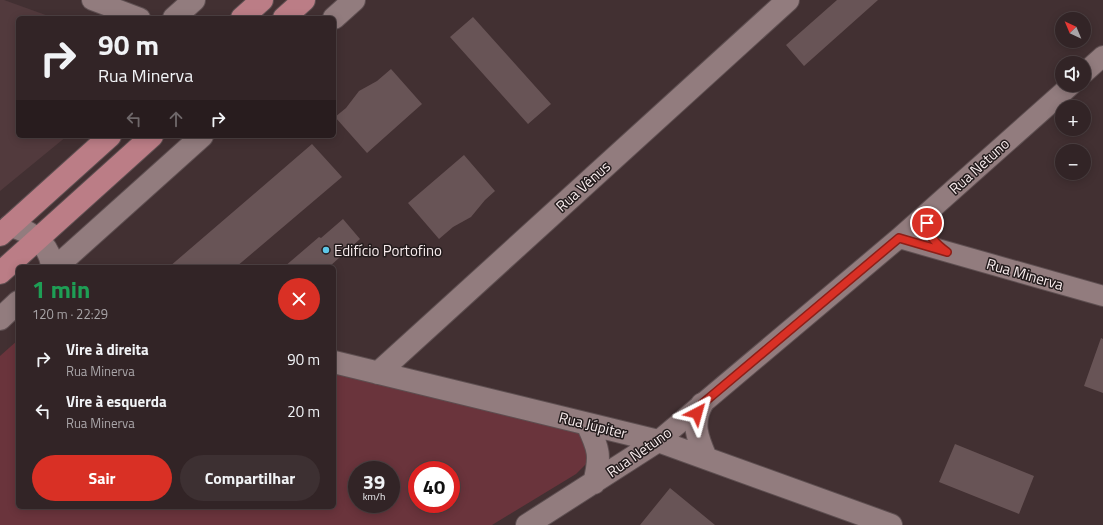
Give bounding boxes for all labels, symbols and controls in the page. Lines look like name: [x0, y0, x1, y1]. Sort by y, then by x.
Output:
north arrow: [1055, 12, 1091, 48]
map controls: [1055, 12, 1091, 180]
text: 90 m: [98, 23, 159, 66]
icon: right: [32, 32, 84, 84]
button: sound: [1055, 56, 1091, 92]
text: Rua Minerva: [98, 62, 193, 89]
button: +: [1055, 100, 1091, 136]
icon: left: [123, 108, 145, 130]
icon: ahead: [165, 108, 187, 130]
icon: right: [207, 108, 229, 130]
street label: Rua Netuno: [944, 132, 1015, 200]
button: −: [1055, 144, 1091, 180]
street label: Rua Vênus: [550, 155, 616, 217]
pin: [910, 206, 944, 240]
icon: arrive: [916, 212, 938, 234]
place label: Edifício Portofino: [334, 239, 442, 262]
marker: Edifício Portofino: [321, 245, 331, 255]
street label: Rua Minerva: [984, 252, 1067, 296]
text: 1 min: [32, 271, 90, 307]
button: close: [278, 278, 320, 320]
text: 120 m · 22:29: [32, 304, 108, 324]
text: Vire à direita: [66, 338, 149, 361]
icon: right: [32, 348, 54, 370]
text: 90 m: [287, 348, 320, 371]
text: Rua Minerva: [66, 361, 135, 381]
text: Vire à esquerda: [66, 390, 167, 413]
position arrow: [676, 392, 718, 434]
icon: left: [32, 400, 54, 422]
text: 20 m: [287, 400, 320, 423]
street label: Rua Júpiter: [557, 405, 629, 445]
text: Rua Minerva: [66, 413, 135, 433]
street label: Rua Netuno: [602, 421, 676, 483]
button: Sair: [32, 455, 172, 501]
button: Compartilhar: [180, 455, 320, 501]
speed limit sign: 40: [408, 461, 460, 513]
text: 39: [363, 466, 385, 497]
text: km/h: [363, 489, 385, 504]

